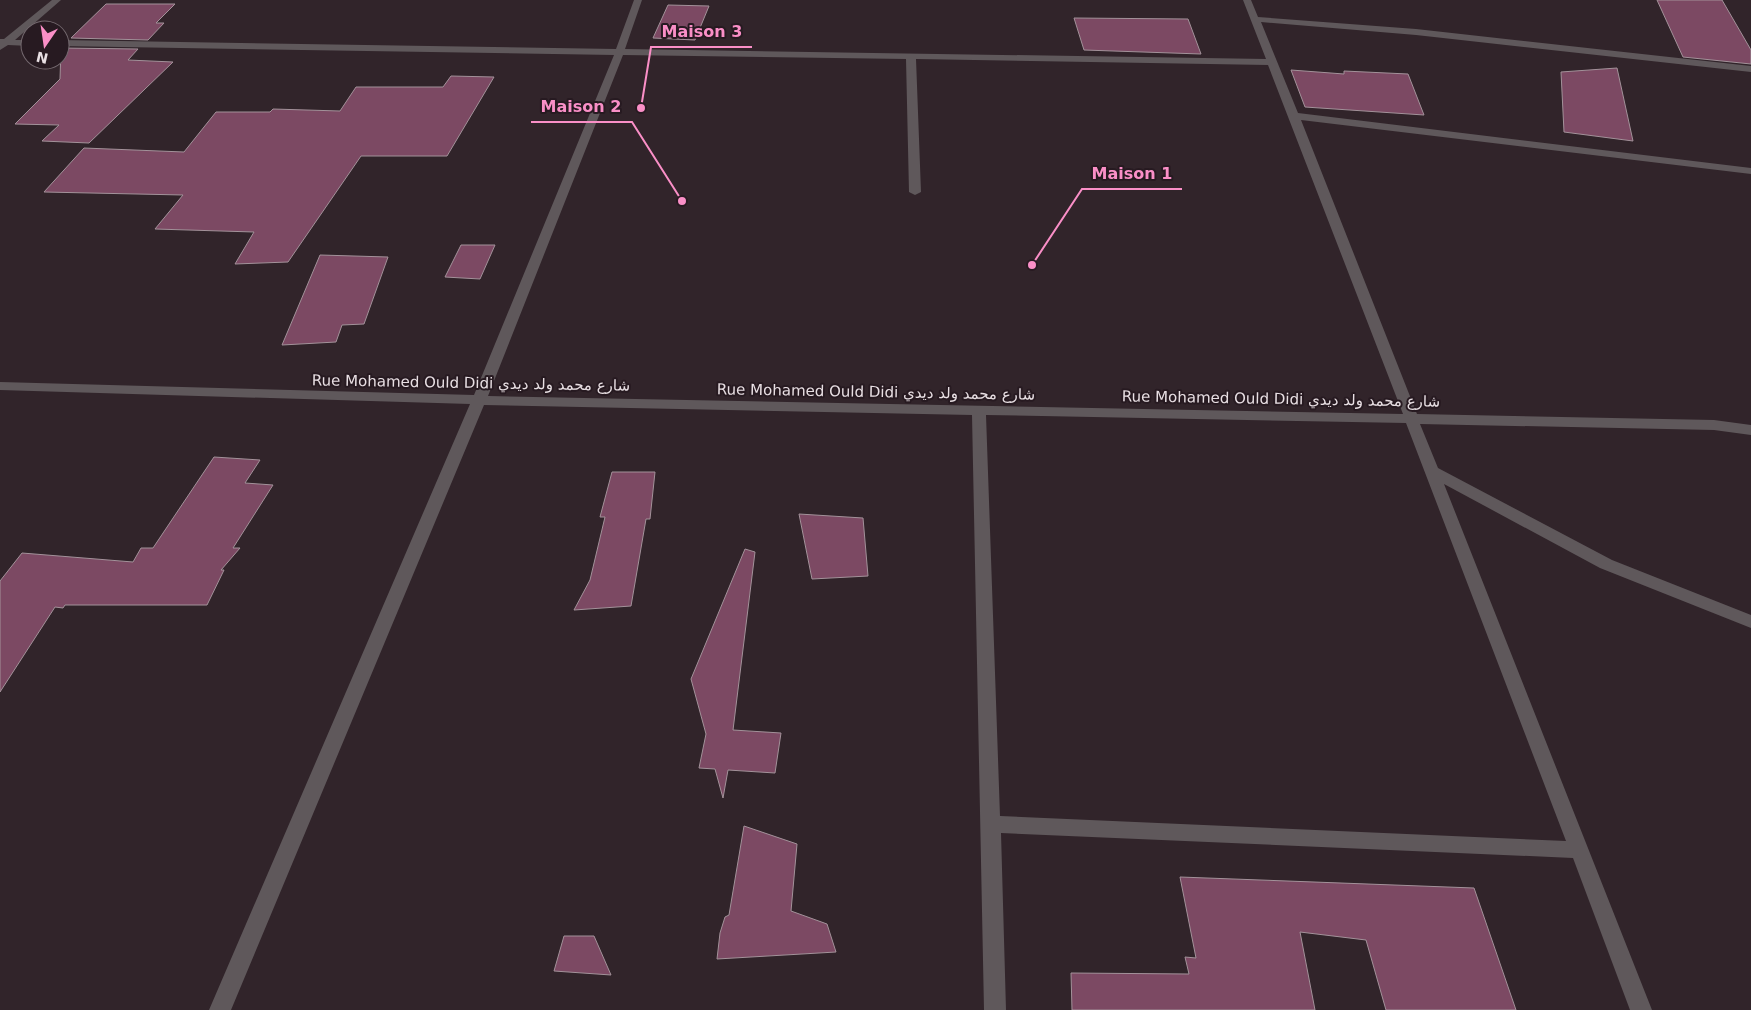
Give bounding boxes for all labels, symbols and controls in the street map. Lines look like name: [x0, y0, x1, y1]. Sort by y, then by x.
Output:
callout: Maison 3: [651, 16, 752, 47]
north arrow: [20, 20, 70, 70]
text: Maison 3: [662, 22, 742, 41]
text: N: [35, 49, 50, 67]
callout: Maison 2: [531, 91, 632, 122]
text: Maison 2: [541, 97, 621, 116]
callout: Maison 1: [1082, 158, 1182, 189]
text: Maison 1: [1092, 164, 1172, 183]
street label: Rue Mohamed Ould Didi شارع محمد ولد ديدي: [312, 371, 630, 396]
street label: Rue Mohamed Ould Didi شارع محمد ولد ديدي: [717, 380, 1035, 405]
street label: Rue Mohamed Ould Didi شارع محمد ولد ديدي: [1122, 387, 1440, 412]

